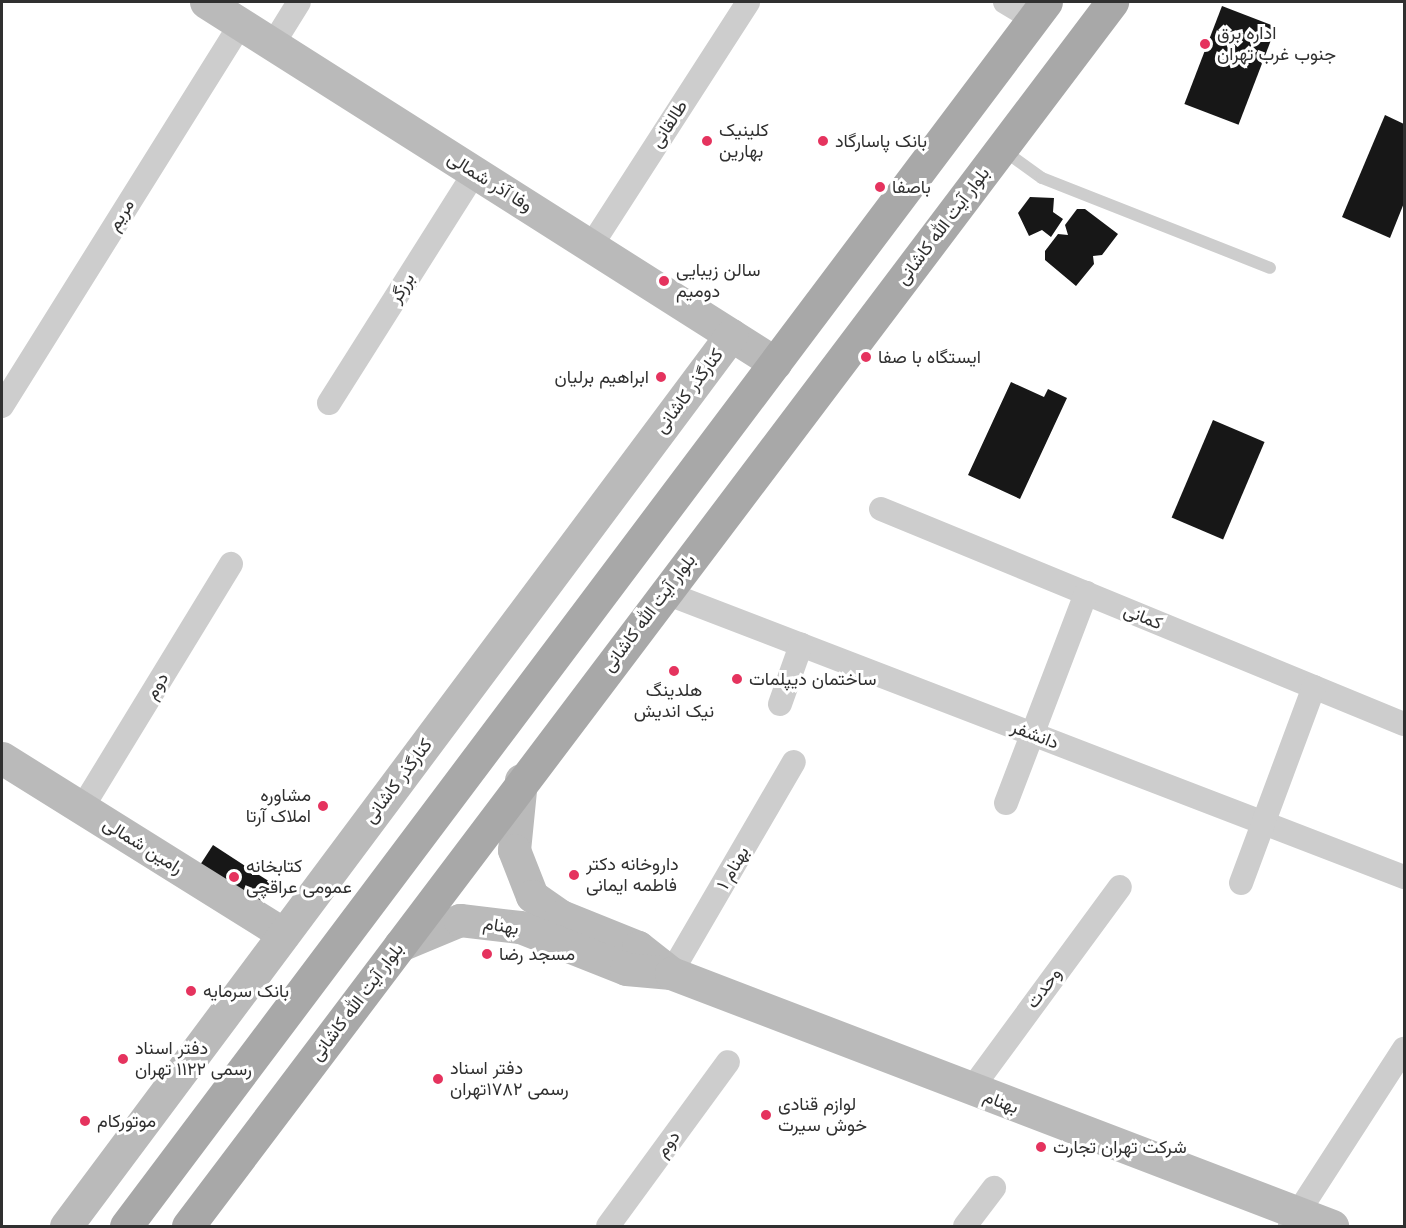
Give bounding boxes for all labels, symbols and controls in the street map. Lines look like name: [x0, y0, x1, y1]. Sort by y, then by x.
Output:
place label: اداره برق جنوب غرب تهران: [1217, 23, 1336, 66]
marker: اداره برق جنوب غرب تهران: [1198, 37, 1212, 51]
street label: طالقانی: [646, 96, 692, 152]
place label: کلینیک بهارین: [719, 120, 769, 162]
place label: بانک پاسارگاد: [835, 130, 927, 152]
marker: کلینیک بهارین: [700, 134, 714, 148]
marker: بانک پاسارگاد: [816, 134, 830, 148]
street label: وفا آذر شمالی: [444, 147, 536, 217]
street label: بلوار آیت الله کاشانی: [892, 163, 994, 289]
place label: باصفا: [892, 176, 931, 198]
marker: باصفا: [873, 180, 887, 194]
street label: مریم: [103, 195, 139, 235]
place label: سالن زیبایی دومیم: [676, 260, 761, 302]
street label: برزگر: [385, 269, 419, 307]
marker: سالن زیبایی دومیم: [657, 274, 671, 288]
street label: کنارگذر کاشانی: [650, 344, 728, 438]
place label: ایستگاه با صفا: [878, 346, 981, 368]
marker: ایستگاه با صفا: [859, 350, 873, 364]
place label: ابراهیم برلیان: [555, 366, 649, 388]
marker: ابراهیم برلیان: [654, 370, 668, 384]
street label: بلوار آیت الله کاشانی: [598, 550, 700, 676]
street label: کمانی: [1120, 600, 1166, 634]
marker: هلدینگ نیک اندیش: [667, 664, 681, 678]
place label: ساختمان دیپلمات: [749, 668, 876, 690]
street label: دوم: [141, 669, 173, 703]
marker: ساختمان دیپلمات: [730, 672, 744, 686]
place label: هلدینگ نیک اندیش: [634, 680, 714, 722]
street label: دانشفر: [1008, 716, 1062, 754]
street label: کنارگذر کاشانی: [359, 734, 437, 828]
place label: مشاوره املاک آرتا: [246, 785, 311, 828]
marker: مشاوره املاک آرتا: [316, 799, 330, 813]
street label: رامین شمالی: [99, 813, 187, 879]
street label: بهنام ۱: [712, 843, 754, 893]
place label: داروخانه دکتر فاطمه ایمانی: [586, 854, 679, 896]
place label: کتابخانه عمومی عراقچی: [246, 856, 352, 898]
marker: داروخانه دکتر فاطمه ایمانی: [567, 868, 581, 882]
marker: کتابخانه عمومی عراقچی: [227, 870, 241, 884]
street label: بهنام: [482, 913, 520, 939]
street label: بلوار آیت الله کاشانی: [306, 939, 408, 1065]
place label: مسجد رضا: [499, 943, 575, 965]
marker: مسجد رضا: [480, 947, 494, 961]
street label: وحدت: [1022, 963, 1066, 1013]
place label: بانک سرمایه: [203, 980, 289, 1002]
marker: بانک سرمایه: [184, 984, 198, 998]
place label: دفتر اسناد رسمی ۱۱۲۲ تهران: [135, 1038, 252, 1080]
marker: دفتر اسناد رسمی ۱۱۲۲ تهران: [116, 1052, 130, 1066]
place label: دفتر اسناد رسمی ۱۷۸۲تهران: [450, 1058, 569, 1100]
marker: دفتر اسناد رسمی ۱۷۸۲تهران: [431, 1072, 445, 1086]
street label: بهنام: [980, 1086, 1022, 1118]
place label: لوازم قنادی خوش سیرت: [778, 1094, 867, 1136]
marker: لوازم قنادی خوش سیرت: [759, 1108, 773, 1122]
place label: موتورکام: [97, 1110, 156, 1132]
marker: موتورکام: [78, 1114, 92, 1128]
street label: دوم: [651, 1127, 685, 1161]
place label: شرکت تهران تجارت: [1053, 1136, 1187, 1158]
marker: شرکت تهران تجارت: [1034, 1140, 1048, 1154]

